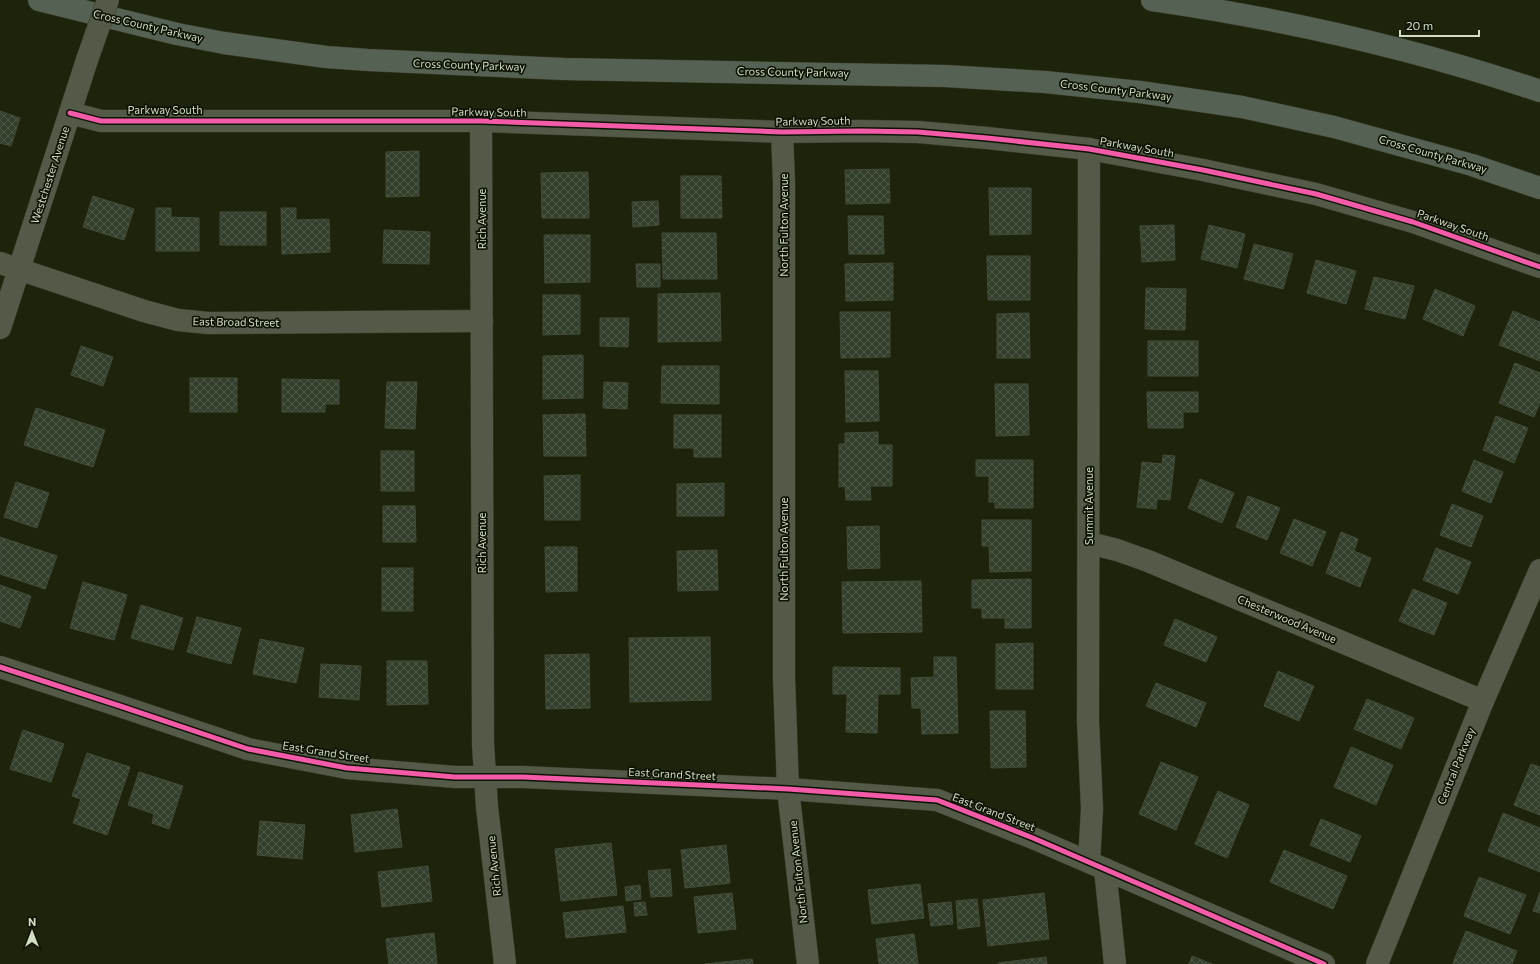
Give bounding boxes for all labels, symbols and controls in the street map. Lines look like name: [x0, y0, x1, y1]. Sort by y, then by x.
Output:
street label: Cross County Parkway: [92, 7, 205, 45]
scale bar: [1400, 12, 1479, 38]
text: 20 m: [1406, 18, 1433, 32]
street label: Cross County Parkway: [413, 56, 526, 73]
street label: Cross County Parkway: [737, 64, 850, 79]
street label: Cross County Parkway: [1060, 76, 1173, 103]
street label: Parkway South: [127, 103, 203, 116]
street label: Parkway South: [451, 104, 527, 119]
street label: Parkway South: [775, 113, 851, 128]
street label: Westchester Avenue: [28, 124, 71, 225]
street label: Cross County Parkway: [1377, 132, 1489, 175]
street label: Parkway South: [1099, 134, 1175, 159]
street label: North Fulton Avenue: [777, 173, 790, 277]
street label: Rich Avenue: [475, 188, 488, 249]
street label: Parkway South: [1416, 206, 1491, 243]
street label: East Broad Street: [192, 314, 280, 329]
street label: Summit Avenue: [1082, 467, 1095, 545]
street label: North Fulton Avenue: [777, 497, 790, 601]
street label: Rich Avenue: [475, 512, 488, 573]
street label: Chesterwood Avenue: [1236, 592, 1339, 645]
street label: Central Parkway: [1434, 725, 1477, 806]
street label: East Grand Street: [282, 738, 371, 765]
street label: East Grand Street: [628, 765, 717, 782]
street label: East Grand Street: [951, 790, 1038, 834]
street label: North Fulton Avenue: [786, 820, 809, 924]
street label: Rich Avenue: [484, 835, 503, 897]
north arrow: [12, 912, 52, 952]
text: N: [28, 915, 36, 928]

